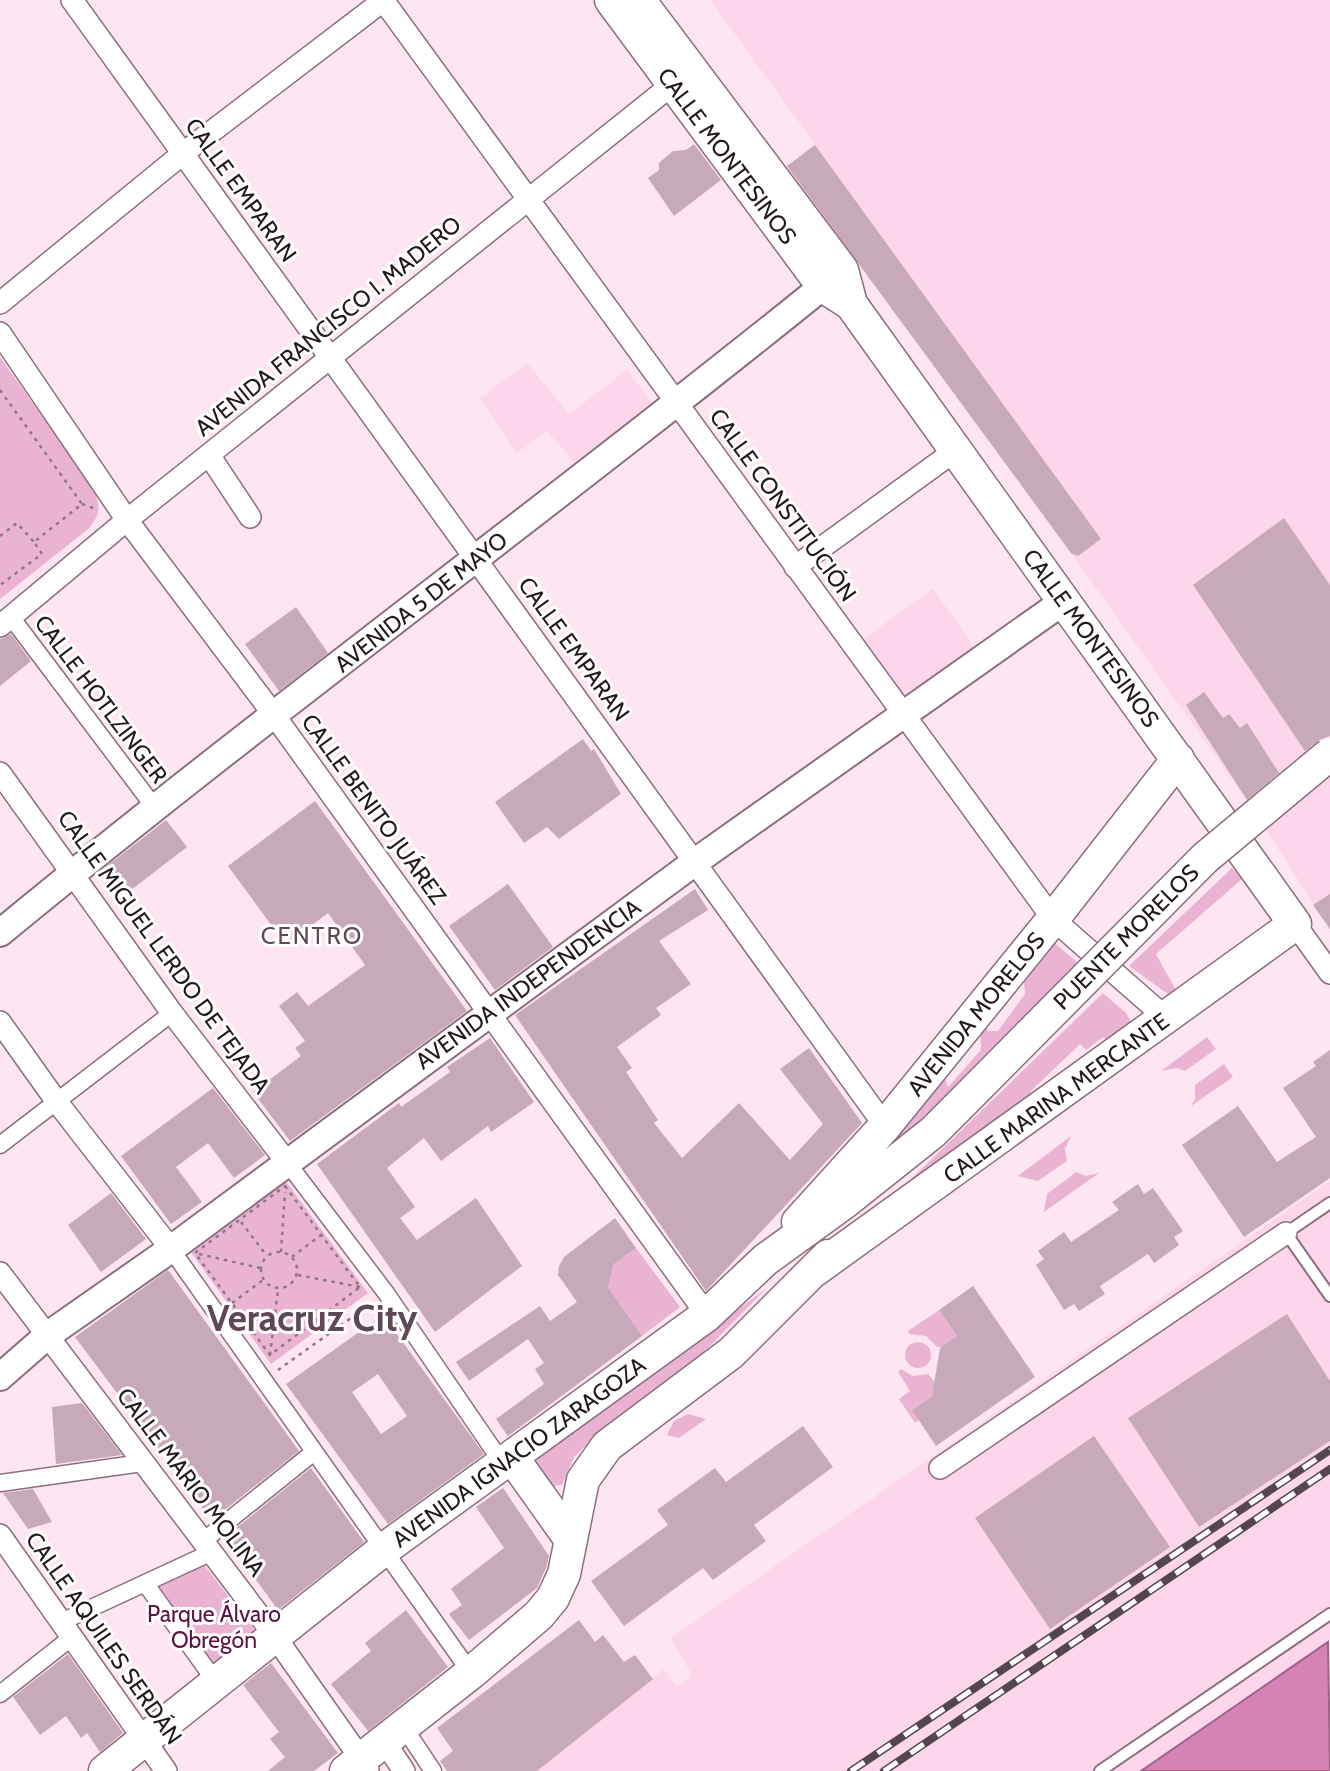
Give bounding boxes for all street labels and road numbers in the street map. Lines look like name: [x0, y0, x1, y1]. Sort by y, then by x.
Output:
street label: CALLE MONTESINOS: [652, 62, 802, 250]
street label: CALLE EMPARAN: [179, 113, 303, 267]
street label: AVENIDA FRANCISCO I. MADERO: [189, 210, 467, 442]
street label: CALLE CONSTITUCIÓN: [704, 403, 862, 607]
street label: AVENIDA 5 DE MAYO: [329, 526, 513, 678]
street label: CALLE MONTESINOS: [1017, 543, 1165, 733]
street label: CALLE EMPARAN: [512, 572, 636, 726]
street label: CALLE HOTLZINGER: [29, 609, 173, 789]
street label: CALLE BENITO JUÁREZ: [296, 708, 453, 910]
street label: CALLE MIGUEL LERDO DE TEJADA: [52, 805, 276, 1099]
street label: PUENTE MORELOS: [1048, 859, 1204, 1015]
street label: AVENIDA INDEPENDENCIA: [410, 893, 646, 1075]
street label: AVENIDA MORELOS: [901, 926, 1051, 1102]
street label: CALLE MARINA MERCANTE: [938, 1007, 1174, 1189]
street label: AVENIDA IGNACIO ZARAGOZA: [387, 1351, 651, 1553]
street label: CALLE MARIO MOLINA: [111, 1382, 271, 1582]
street label: CALLE AQUILES SERDÁN: [20, 1526, 189, 1750]

